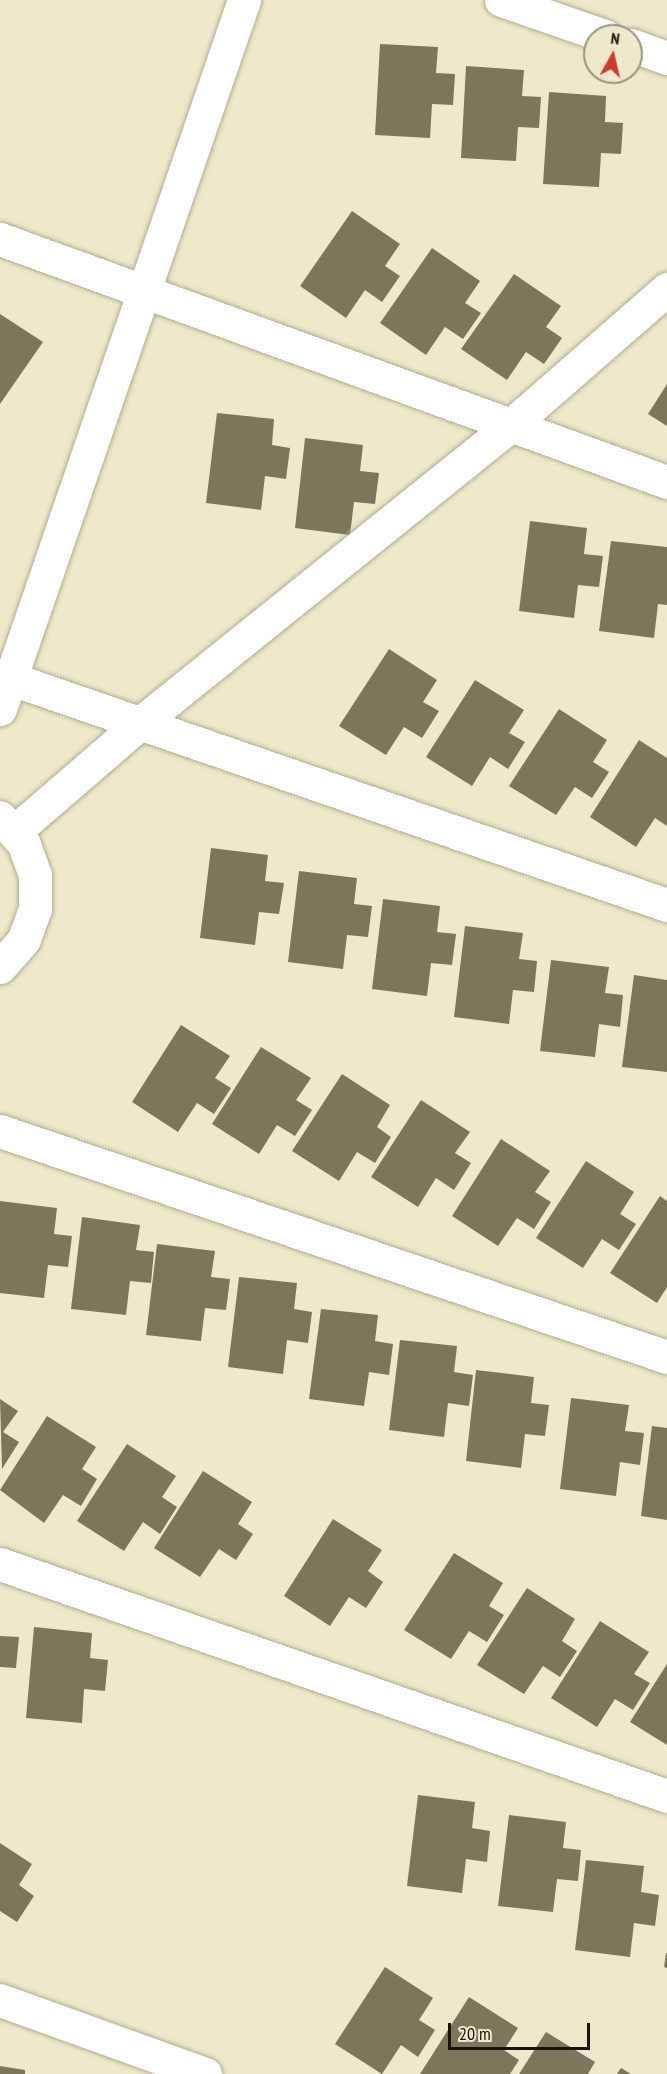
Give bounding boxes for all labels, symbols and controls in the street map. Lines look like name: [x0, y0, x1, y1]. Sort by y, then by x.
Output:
north arrow: [583, 24, 643, 84]
text: N: [610, 28, 621, 49]
scale bar: [451, 2011, 594, 2049]
text: 20 m: [459, 2022, 491, 2045]

